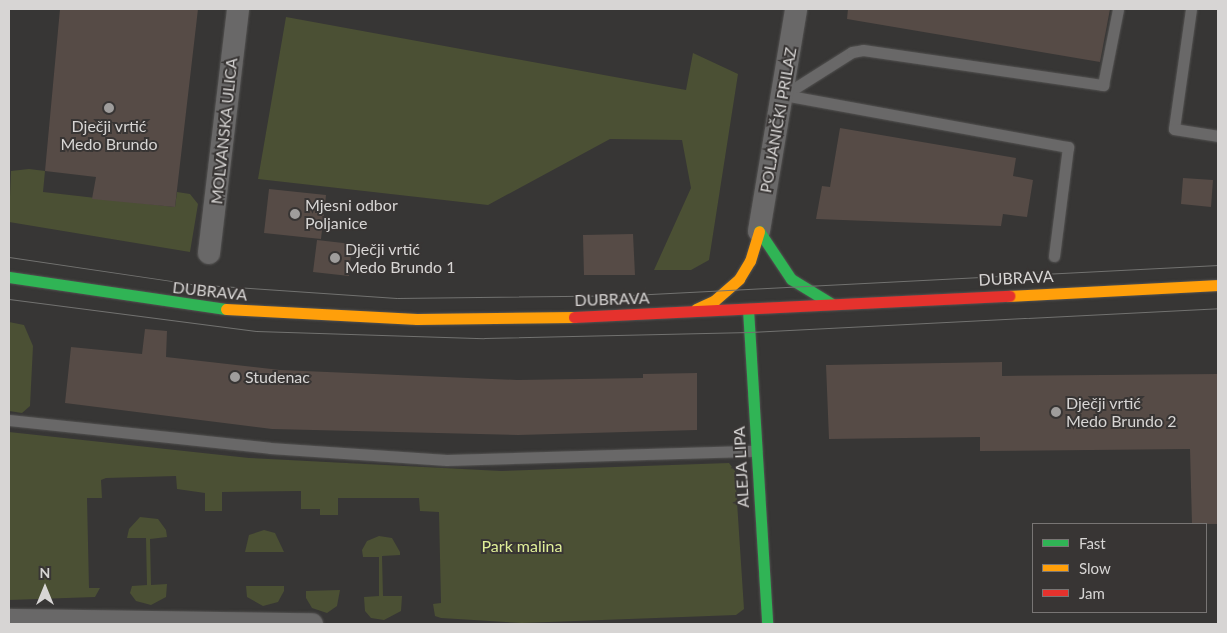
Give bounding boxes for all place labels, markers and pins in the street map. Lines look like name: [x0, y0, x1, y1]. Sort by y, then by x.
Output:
marker: Dječji vrtić Medo Brundo: [103, 102, 115, 114]
place label: Dječji vrtić Medo Brundo: [60, 116, 158, 154]
place label: Mjesni odbor Poljanice: [305, 195, 398, 233]
marker: Mjesni odbor Poljanice: [289, 208, 301, 220]
place label: Dječji vrtić Medo Brundo 1: [345, 239, 455, 277]
marker: Dječji vrtić Medo Brundo 1: [329, 252, 341, 264]
place label: Studenac: [245, 367, 310, 387]
marker: Studenac: [229, 371, 241, 383]
place label: Dječji vrtić Medo Brundo 2: [1066, 393, 1176, 431]
marker: Dječji vrtić Medo Brundo 2: [1050, 406, 1062, 418]

